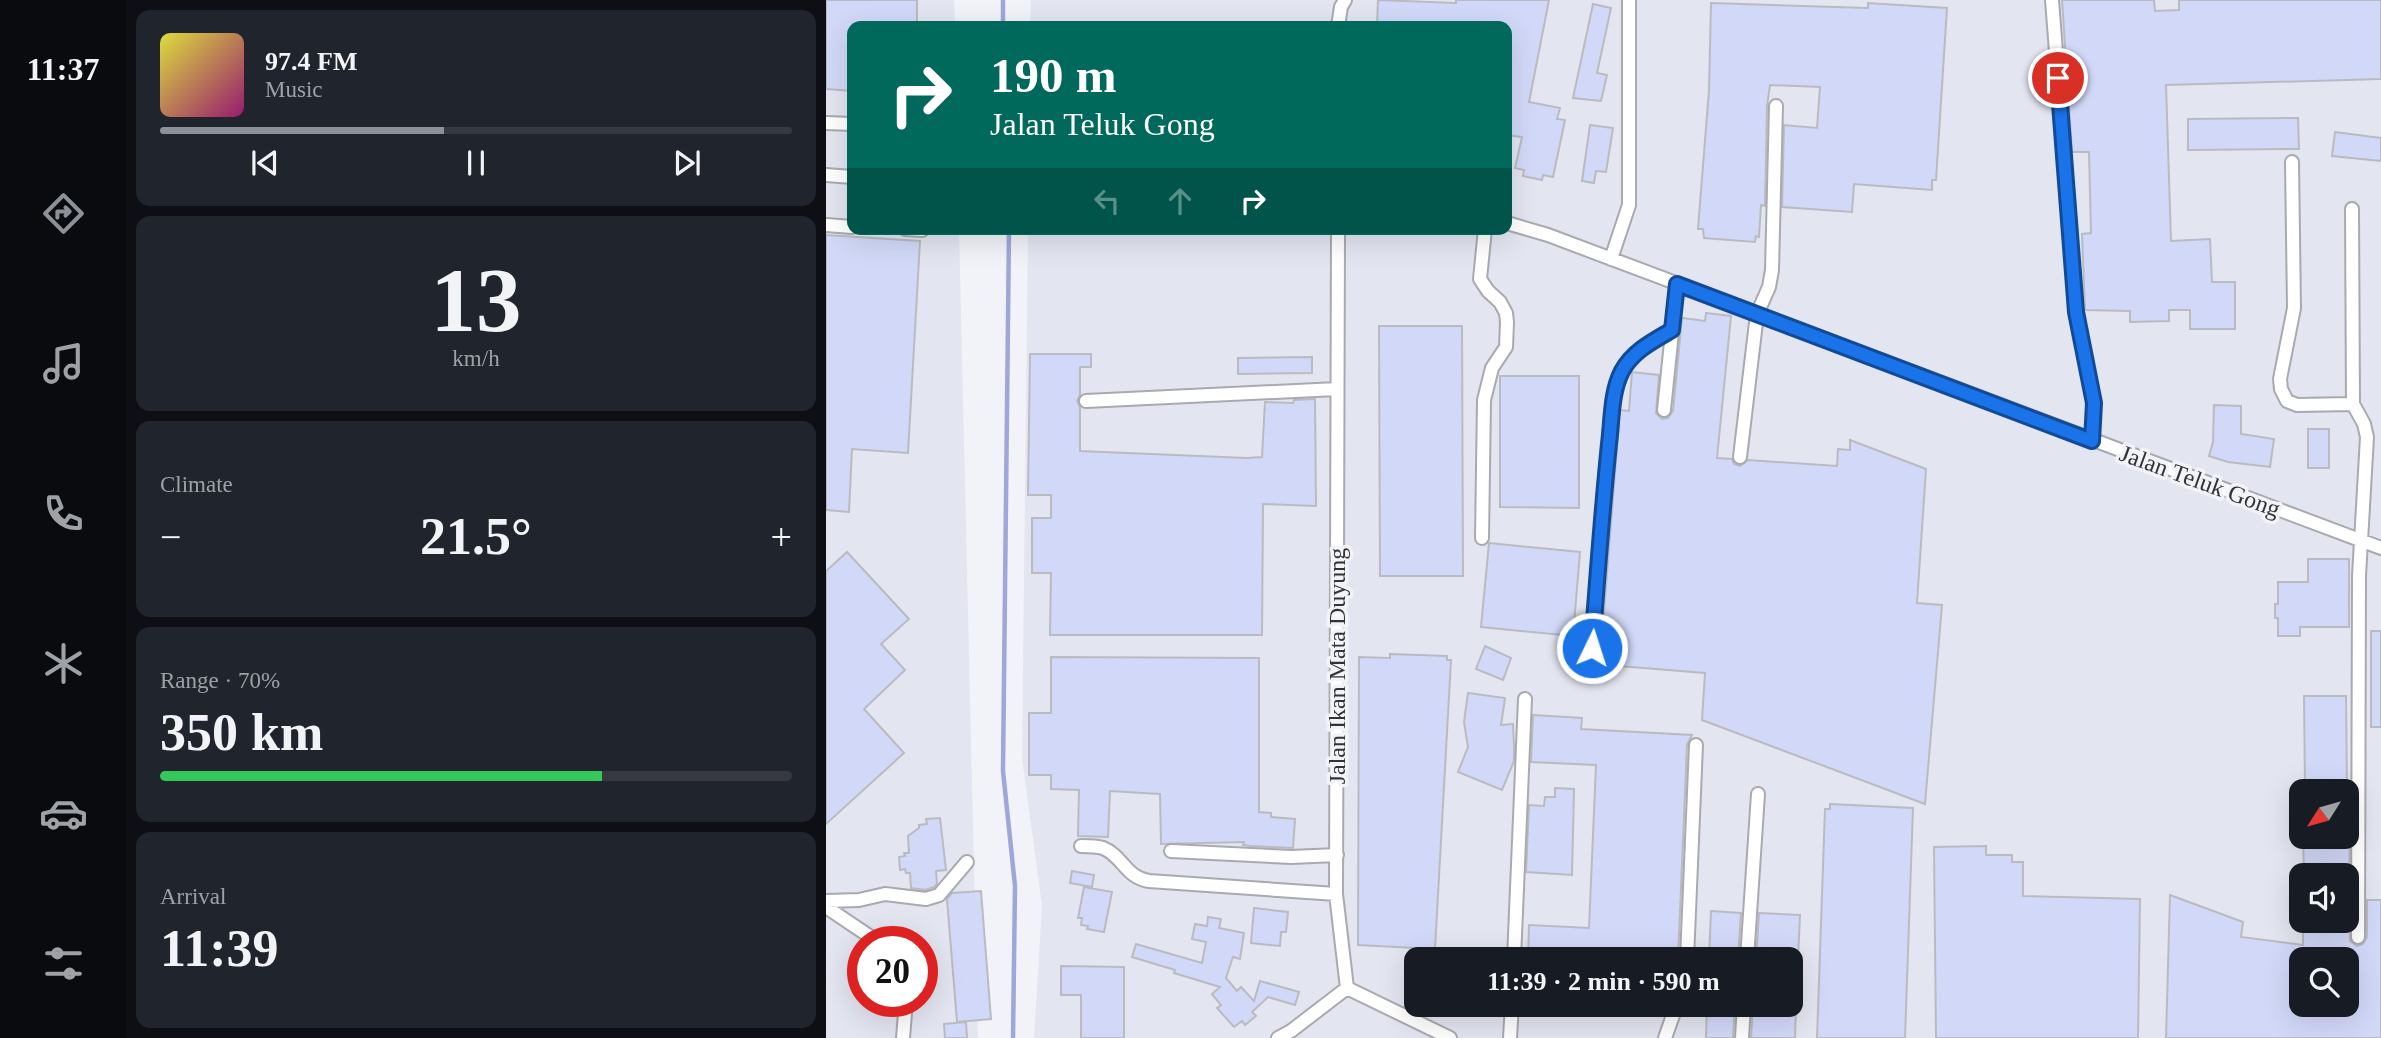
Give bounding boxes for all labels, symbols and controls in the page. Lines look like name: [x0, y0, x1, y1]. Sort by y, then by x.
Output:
text: 97.4 FM: [265, 47, 357, 76]
text: 190 m: [990, 48, 1117, 103]
pin: [2028, 48, 2088, 108]
icon: right: [875, 49, 966, 140]
text: 11:37: [27, 51, 99, 87]
icon: arrive: [2039, 59, 2077, 97]
text: Music: [265, 77, 323, 102]
text: Jalan Teluk Gong: [990, 106, 1215, 142]
icon: previous: [246, 144, 284, 182]
icon: pause: [457, 144, 495, 182]
icon: next: [668, 144, 706, 182]
icon: left: [1088, 182, 1126, 220]
icon: ahead: [1161, 182, 1199, 220]
icon: right: [1234, 182, 1272, 220]
icon: directions: [39, 189, 88, 238]
text: 13: [431, 250, 522, 351]
icon: music: [39, 339, 88, 388]
text: km/h: [452, 346, 500, 371]
street label: Jalan Teluk Gong: [2116, 440, 2284, 522]
text: Climate: [160, 472, 233, 497]
icon: phone: [39, 489, 88, 538]
text: 21.5°: [420, 508, 532, 565]
text: −: [160, 516, 181, 558]
text: +: [771, 516, 792, 558]
street label: Jalan Ikan Mata Duyung: [1324, 548, 1350, 784]
position arrow: [1555, 611, 1629, 685]
icon: climate: [39, 639, 88, 688]
text: Range · 70%: [160, 668, 280, 693]
text: 350 km: [160, 704, 323, 761]
north arrow: [2289, 779, 2359, 849]
map controls: [2289, 779, 2359, 1017]
icon: car: [39, 789, 88, 838]
button: sound: [2289, 863, 2359, 933]
text: Arrival: [160, 884, 226, 909]
text: 11:39: [160, 920, 278, 977]
speed limit sign: 20: [847, 926, 938, 1017]
icon: filters: [39, 939, 88, 988]
button: search: [2289, 947, 2359, 1017]
text: 11:39 · 2 min · 590 m: [1487, 967, 1720, 996]

